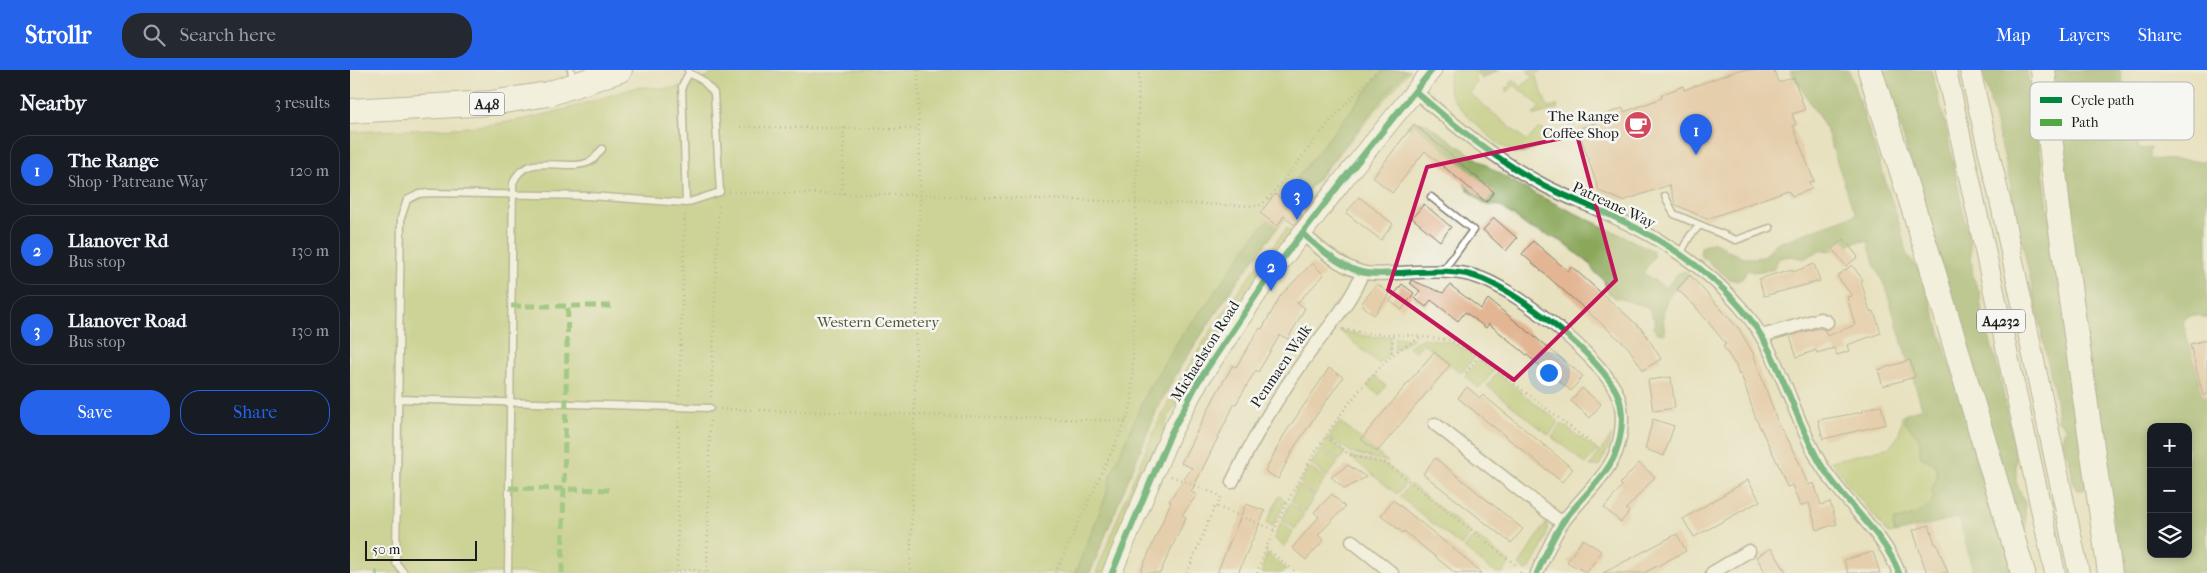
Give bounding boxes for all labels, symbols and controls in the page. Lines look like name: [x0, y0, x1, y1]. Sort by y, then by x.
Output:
search box: [122, 13, 472, 58]
text: Strollr: [25, 21, 92, 49]
icon: search: [140, 21, 168, 49]
text: Search here: [180, 24, 276, 46]
text: Map: [1996, 25, 2030, 46]
text: Layers: [2058, 25, 2110, 46]
text: Share: [2138, 25, 2182, 46]
legend: [2030, 82, 2194, 140]
text: Nearby: [20, 91, 86, 115]
road number: A48: [470, 92, 504, 116]
text: Cycle path: [2071, 92, 2135, 109]
text: 3 results: [274, 93, 330, 112]
place label: The Range Coffee Shop: [1543, 107, 1620, 142]
cafe icon: The Range Coffee Shop: [1623, 110, 1653, 140]
pin: 1: [1680, 114, 1712, 155]
text: Path: [2071, 114, 2099, 131]
text: The Range: [68, 150, 159, 172]
text: 1: [34, 161, 40, 180]
text: 120 m: [290, 161, 329, 180]
text: Shop · Patreane Way: [68, 172, 208, 191]
street label: Patreane Way: [1570, 178, 1659, 232]
pin: 3: [1281, 179, 1313, 220]
text: Llanover Rd: [68, 230, 168, 252]
text: 2: [33, 241, 41, 260]
text: 130 m: [291, 241, 329, 260]
pin: 2: [1255, 250, 1287, 291]
text: Bus stop: [68, 252, 125, 271]
street label: Michaelston Road: [1167, 297, 1244, 405]
text: Llanover Road: [68, 310, 187, 332]
road number: A4232: [1977, 310, 2025, 332]
park label: Western Cemetery: [816, 313, 940, 331]
text: 3: [34, 321, 40, 340]
text: 130 m: [291, 321, 329, 340]
street label: Penmaen Walk: [1247, 321, 1315, 411]
text: Bus stop: [68, 332, 125, 351]
your location: [1536, 360, 1562, 386]
button: Save: [20, 390, 170, 435]
button: Share: [180, 390, 330, 435]
map controls: [2147, 423, 2192, 558]
button: +: [2147, 423, 2192, 468]
button: −: [2147, 468, 2192, 513]
button: layers: [2147, 513, 2192, 558]
scale bar: [365, 538, 478, 561]
text: 50 m: [372, 541, 400, 558]

